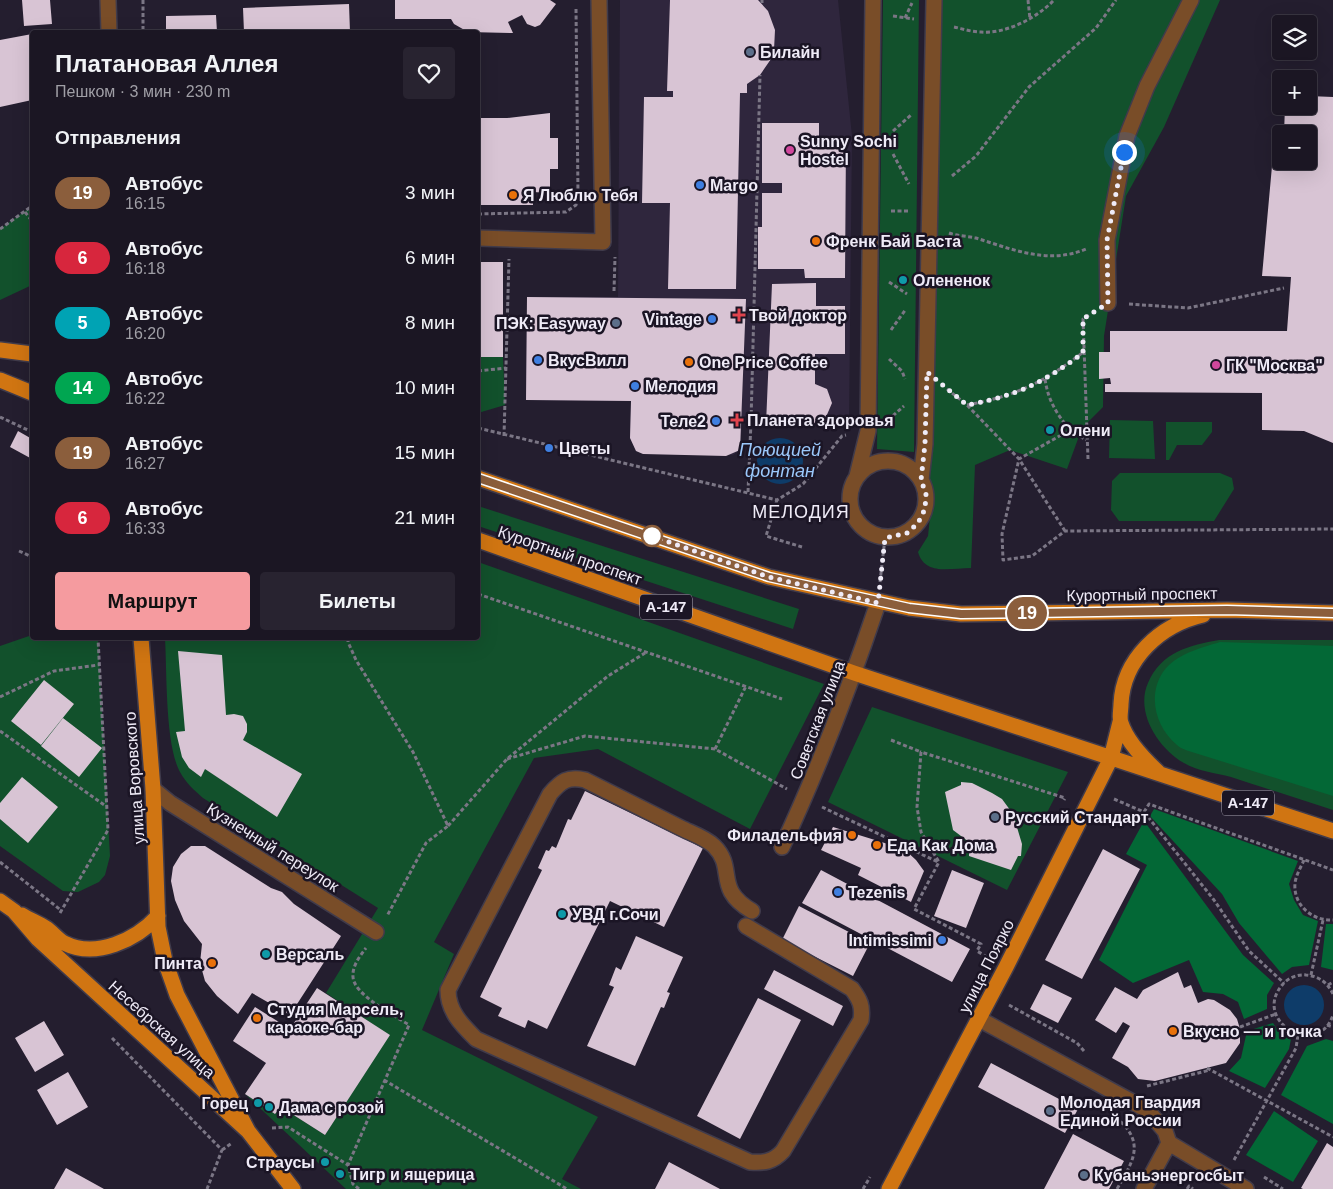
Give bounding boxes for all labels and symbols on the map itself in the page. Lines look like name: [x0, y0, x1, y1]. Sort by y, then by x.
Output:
place label: Билайн: [760, 44, 820, 61]
marker: Билайн: [744, 46, 756, 58]
place label: Sunny Sochi Hostel: [800, 133, 897, 168]
your location: [1112, 140, 1137, 165]
marker: Sunny Sochi Hostel: [784, 144, 796, 156]
place label: Margo: [710, 177, 758, 194]
marker: Margo: [694, 179, 706, 191]
place label: Я Люблю Тебя: [523, 187, 638, 204]
marker: Я Люблю Тебя: [507, 189, 519, 201]
place label: Френк Бай Баста: [826, 233, 961, 250]
marker: Френк Бай Баста: [810, 235, 822, 247]
place label: Олененок: [913, 272, 991, 289]
marker: Олененок: [897, 274, 909, 286]
place label: Твой доктор: [749, 307, 847, 324]
marker: Твой доктор: [733, 309, 745, 321]
place label: Vintage: [645, 311, 702, 328]
marker: Vintage: [706, 313, 718, 325]
place label: ПЭК: Easyway: [496, 315, 606, 332]
marker: ПЭК: Easyway: [610, 317, 622, 329]
place label: ВкусВилл: [548, 352, 627, 369]
marker: ВкусВилл: [532, 354, 544, 366]
place label: One Price Coffee: [699, 354, 828, 371]
marker: One Price Coffee: [683, 356, 695, 368]
place label: ГК "Москва": [1226, 357, 1323, 374]
marker: ГК "Москва": [1210, 359, 1222, 371]
place label: Мелодия: [645, 378, 716, 395]
marker: Мелодия: [629, 380, 641, 392]
place label: Планета здоровья: [747, 412, 894, 429]
place label: Теле2: [660, 413, 706, 430]
marker: Планета здоровья: [731, 414, 743, 426]
marker: Теле2: [710, 415, 722, 427]
place label: Олени: [1060, 422, 1111, 439]
marker: Олени: [1044, 424, 1056, 436]
place label: Цветы: [559, 440, 611, 457]
water label: Поющией фонтан: [739, 440, 821, 481]
marker: Цветы: [543, 442, 555, 454]
district label: МЕЛОДИЯ: [752, 502, 850, 522]
street label: Курортный проспект: [496, 523, 645, 588]
unlabelled marker: [641, 525, 663, 547]
street label: Курортный проспект: [1066, 585, 1218, 604]
road number: А-147: [640, 594, 692, 620]
line badge: 19: [1004, 597, 1050, 629]
street label: Советская улица: [787, 658, 848, 782]
street label: улица Воровского: [121, 711, 148, 845]
road number: А-147: [1222, 790, 1274, 816]
street label: Кузнечный переулок: [204, 800, 343, 895]
place label: Русский Стандарт: [1005, 809, 1149, 826]
marker: Русский Стандарт: [989, 811, 1001, 823]
place label: Филадельфия: [727, 827, 842, 844]
marker: Филадельфия: [846, 829, 858, 841]
place label: Еда Как Дома: [887, 837, 994, 854]
marker: Еда Как Дома: [871, 839, 883, 851]
place label: Tezenis: [848, 884, 906, 901]
marker: Tezenis: [832, 886, 844, 898]
place label: УВД г.Сочи: [572, 906, 659, 923]
marker: УВД г.Сочи: [556, 908, 568, 920]
street label: улица Поярко: [956, 917, 1017, 1016]
place label: Intimissimi: [848, 932, 932, 949]
marker: Intimissimi: [936, 934, 948, 946]
place label: Версаль: [276, 946, 344, 963]
marker: Версаль: [260, 948, 272, 960]
place label: Пинта: [154, 955, 202, 972]
marker: Пинта: [206, 957, 218, 969]
street label: Несебрская улица: [105, 977, 218, 1081]
place label: Студия Марсель, караоке-бар: [267, 1001, 404, 1036]
marker: Студия Марсель, караоке-бар: [251, 1012, 263, 1024]
place label: Вкусно — и точка: [1183, 1023, 1322, 1040]
marker: Вкусно — и точка: [1167, 1025, 1179, 1037]
place label: Молодая Гвардия Единой России: [1060, 1094, 1201, 1129]
place label: Горец: [201, 1095, 248, 1112]
marker: Горец: [252, 1097, 264, 1109]
place label: Дама с розой: [279, 1099, 384, 1116]
marker: Дама с розой: [263, 1101, 275, 1113]
marker: Молодая Гвардия Единой России: [1044, 1105, 1056, 1117]
place label: Страусы: [246, 1154, 315, 1171]
marker: Страусы: [319, 1156, 331, 1168]
place label: Тигр и ящерица: [350, 1166, 475, 1183]
place label: Кубаньэнергосбыт: [1094, 1167, 1244, 1184]
marker: Тигр и ящерица: [334, 1168, 346, 1180]
marker: Кубаньэнергосбыт: [1078, 1169, 1090, 1181]

